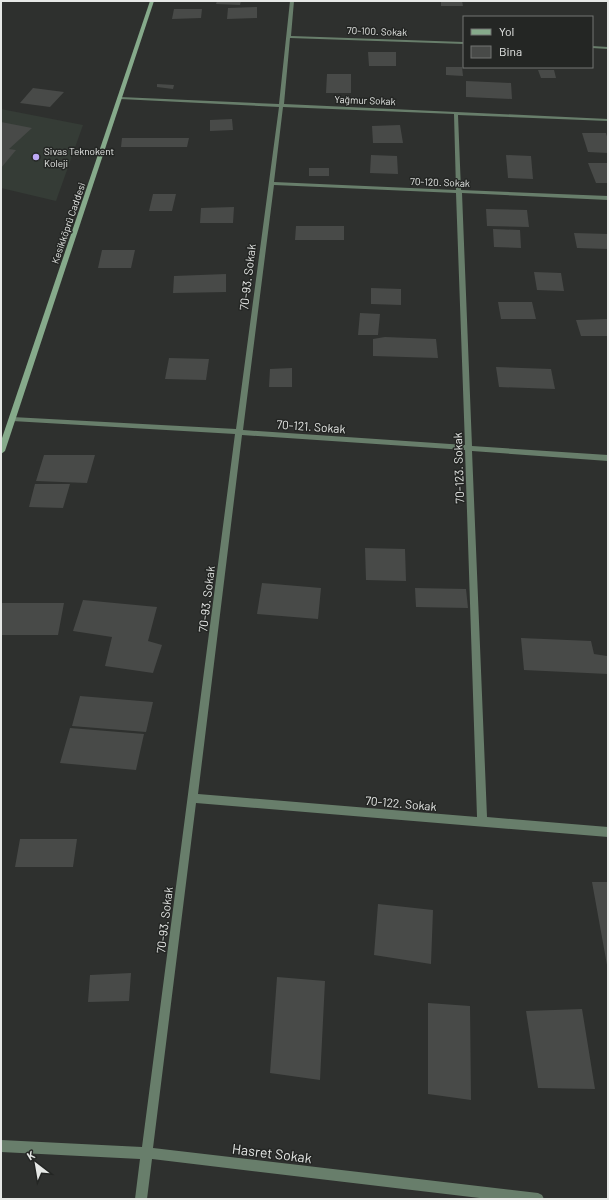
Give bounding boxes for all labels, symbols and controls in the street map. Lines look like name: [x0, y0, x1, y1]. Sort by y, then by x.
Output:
legend: [463, 16, 593, 68]
street label: 70-100. Sokak: [347, 24, 407, 38]
text: Yol: [499, 24, 514, 38]
text: Bina: [499, 44, 522, 58]
street label: Yağmur Sokak: [334, 93, 396, 107]
place label: Sivas Teknokent Koleji: [44, 145, 115, 169]
marker: Sivas Teknokent Koleji: [31, 152, 41, 162]
street label: 70-120. Sokak: [410, 175, 470, 189]
street label: Kesikköprü Caddesi: [49, 181, 87, 265]
street label: 70-93. Sokak: [236, 243, 258, 311]
street label: 70-121. Sokak: [276, 417, 346, 435]
street label: 70-123. Sokak: [450, 432, 466, 504]
street label: 70-93. Sokak: [195, 565, 217, 633]
street label: 70-122. Sokak: [365, 793, 437, 813]
street label: 70-93. Sokak: [153, 886, 175, 954]
street label: Hasret Sokak: [231, 1140, 313, 1166]
north arrow: [16, 1144, 56, 1184]
text: K: [24, 1148, 37, 1162]

